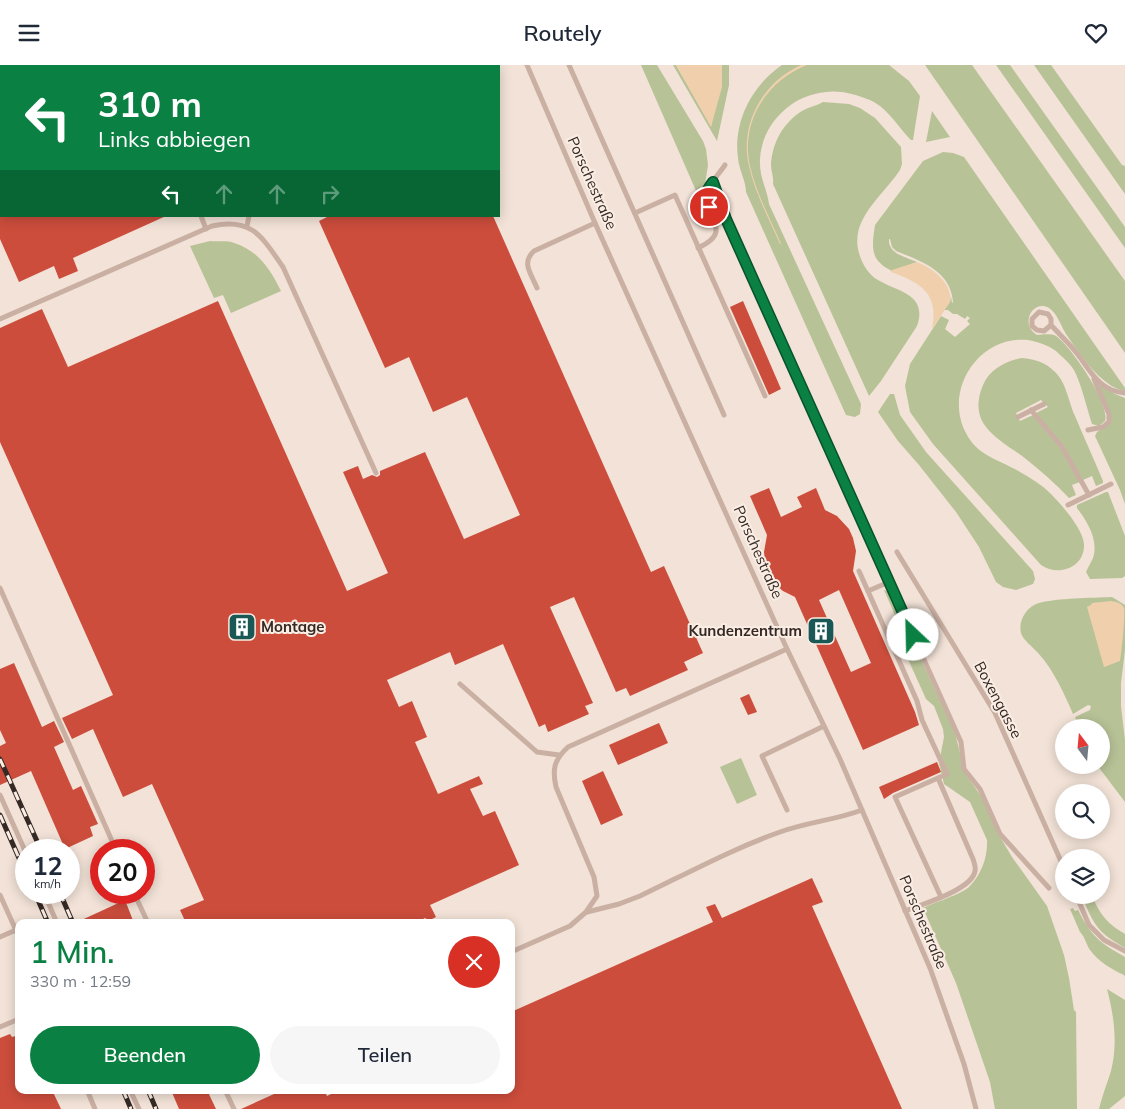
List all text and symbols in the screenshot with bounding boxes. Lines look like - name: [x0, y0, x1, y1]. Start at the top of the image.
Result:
- icon: menu: [15, 19, 43, 47]
- text: Routely: [524, 19, 601, 47]
- icon: heart: [1082, 19, 1110, 47]
- text: 310 m: [98, 82, 202, 126]
- icon: left: [15, 85, 80, 150]
- text: Links abbiegen: [98, 125, 251, 153]
- street label: Porschestraße: [563, 133, 621, 232]
- icon: left: [157, 180, 185, 208]
- icon: ahead: [210, 180, 238, 208]
- icon: ahead: [263, 180, 291, 208]
- icon: right: [316, 180, 344, 208]
- pin: [688, 186, 730, 228]
- icon: arrive: [695, 193, 723, 221]
- street label: Porschestraße: [729, 502, 787, 601]
- position arrow: [886, 608, 938, 660]
- building icon: Montage: [227, 612, 257, 642]
- building icon: Kundenzentrum: [806, 616, 836, 646]
- place label: Montage: [261, 617, 325, 636]
- place label: Kundenzentrum: [689, 621, 802, 640]
- street label: Boxengasse: [970, 658, 1027, 742]
- north arrow: [1055, 719, 1110, 774]
- map controls: [1055, 719, 1110, 904]
- button: search: [1055, 784, 1110, 839]
- speed limit sign: 20: [90, 839, 155, 904]
- button: layers: [1055, 849, 1110, 904]
- text: 12: [32, 850, 63, 881]
- street label: Porschestraße: [895, 872, 952, 971]
- text: km/h: [34, 876, 61, 891]
- text: 1 Min.: [30, 933, 114, 971]
- button: close: [448, 936, 500, 988]
- text: 330 m · 12:59: [30, 971, 131, 991]
- button: Beenden: [30, 1026, 260, 1084]
- button: Teilen: [270, 1026, 500, 1084]

